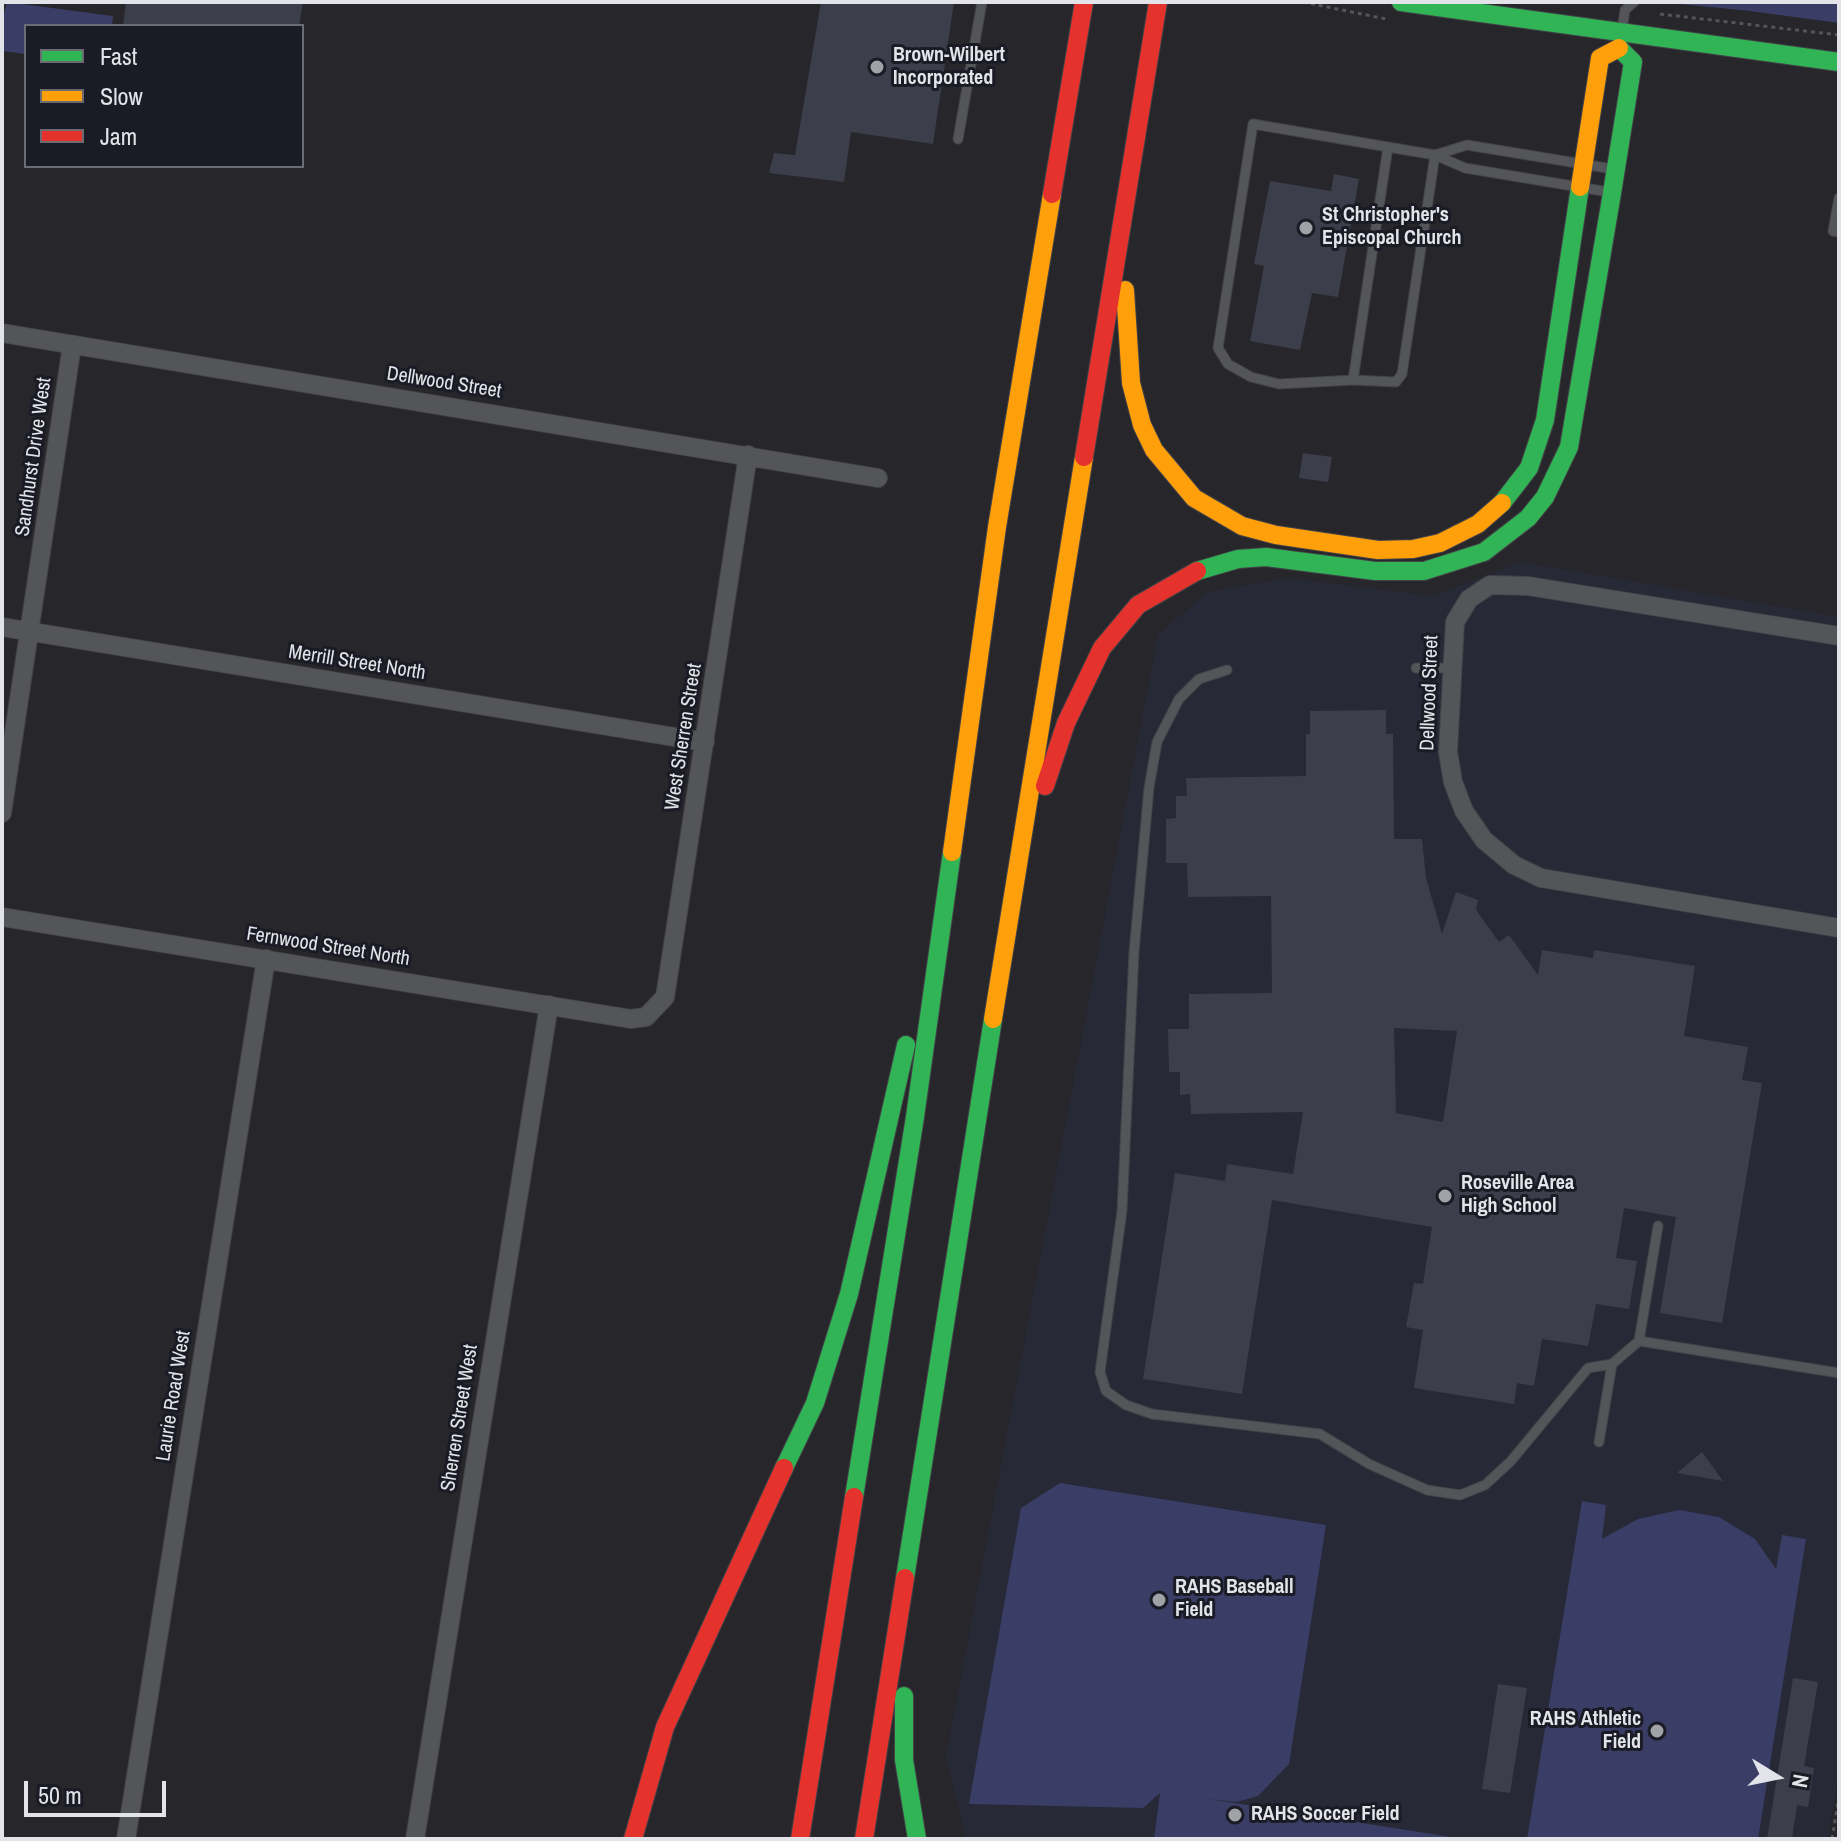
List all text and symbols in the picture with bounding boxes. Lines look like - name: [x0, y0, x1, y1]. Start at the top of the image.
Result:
- legend: [24, 24, 304, 168]
- text: Fast: [100, 40, 137, 72]
- place label: Brown-Wilbert Incorporated: [893, 44, 1005, 91]
- marker: Brown-Wilbert Incorporated: [868, 58, 886, 76]
- text: Slow: [100, 80, 143, 112]
- text: Jam: [100, 120, 137, 152]
- place label: St Christopher's Episcopal Church: [1322, 204, 1461, 251]
- marker: St Christopher's Episcopal Church: [1297, 219, 1315, 237]
- street label: Dellwood Street: [385, 362, 503, 404]
- street label: Sandhurst Drive West: [11, 376, 57, 538]
- street label: Dellwood Street: [1416, 635, 1444, 751]
- street label: Merrill Street North: [287, 640, 427, 686]
- street label: West Sherren Street: [661, 662, 707, 812]
- street label: Fernwood Street North: [245, 922, 411, 972]
- place label: Roseville Area High School: [1461, 1172, 1574, 1219]
- marker: Roseville Area High School: [1436, 1187, 1454, 1205]
- street label: Laurie Road West: [152, 1329, 196, 1463]
- street label: Sherren Street West: [437, 1343, 483, 1493]
- place label: RAHS Baseball Field: [1175, 1576, 1293, 1623]
- marker: RAHS Baseball Field: [1150, 1591, 1168, 1609]
- place label: RAHS Athletic Field: [1530, 1708, 1641, 1755]
- marker: RAHS Athletic Field: [1648, 1722, 1666, 1740]
- north arrow: [1737, 1737, 1817, 1817]
- scale bar: [28, 1765, 170, 1815]
- text: N: [1785, 1772, 1817, 1790]
- text: 50 m: [38, 1779, 82, 1811]
- place label: RAHS Soccer Field: [1251, 1803, 1400, 1827]
- marker: RAHS Soccer Field: [1226, 1806, 1244, 1824]

